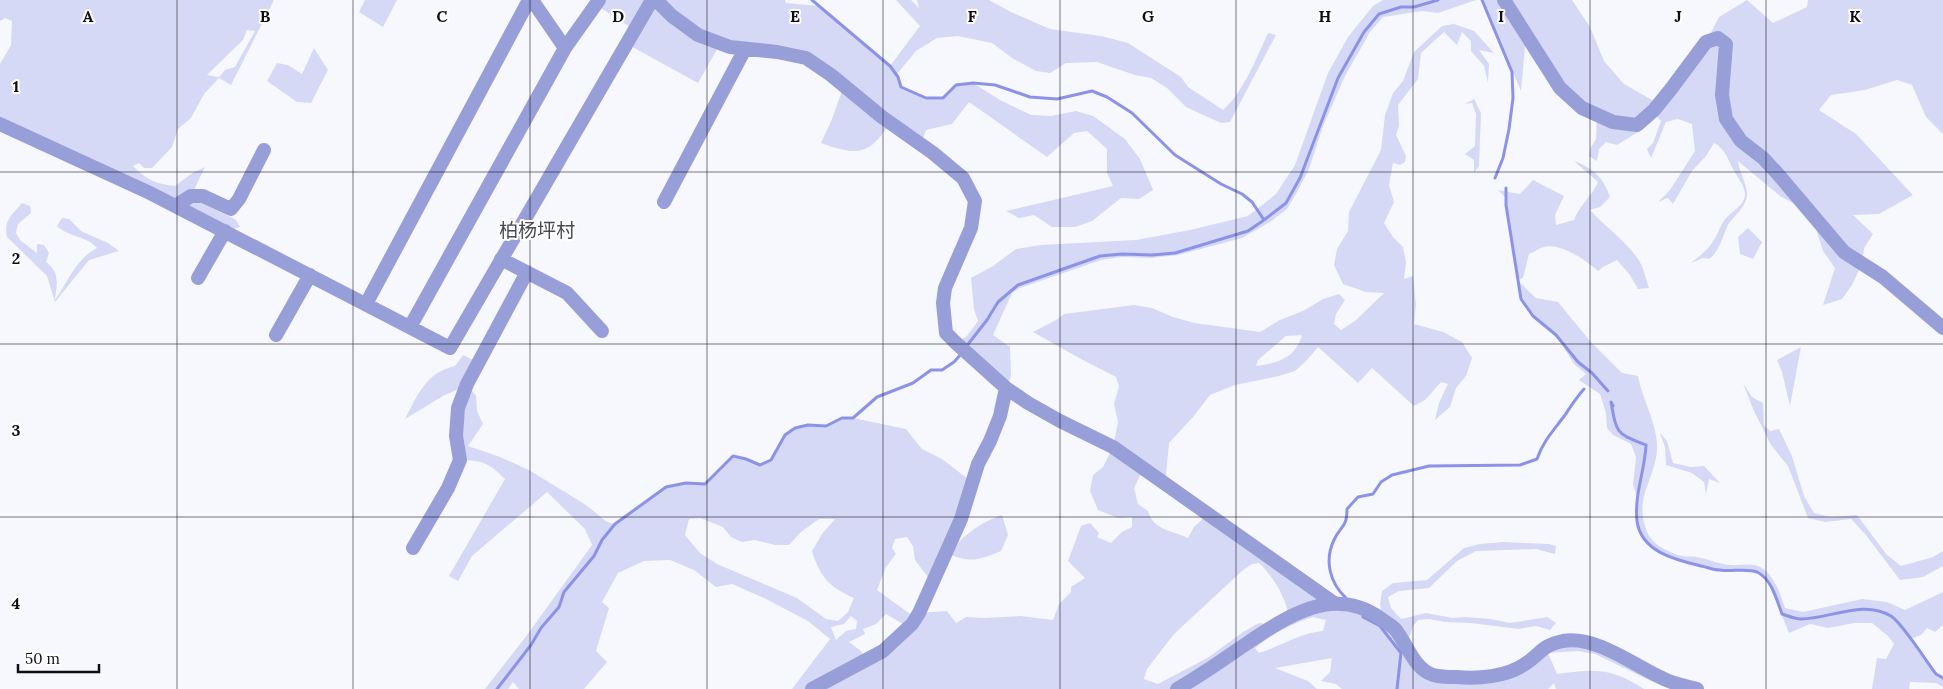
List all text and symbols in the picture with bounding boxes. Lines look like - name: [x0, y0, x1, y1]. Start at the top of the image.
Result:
- text: A: [83, 6, 94, 26]
- text: B: [260, 6, 271, 26]
- text: C: [436, 6, 448, 26]
- text: D: [612, 6, 624, 26]
- text: E: [790, 6, 800, 26]
- text: F: [967, 6, 977, 26]
- text: G: [1142, 6, 1154, 26]
- text: H: [1319, 6, 1332, 26]
- text: I: [1498, 6, 1504, 26]
- text: J: [1674, 6, 1682, 26]
- text: K: [1849, 6, 1861, 26]
- text: 1: [13, 76, 19, 96]
- district label: 柏杨坪村: [499, 218, 575, 242]
- text: 2: [12, 248, 20, 268]
- text: 3: [12, 420, 21, 440]
- text: 4: [12, 593, 21, 613]
- scale bar: [18, 642, 99, 674]
- text: 50 m: [25, 649, 60, 668]

